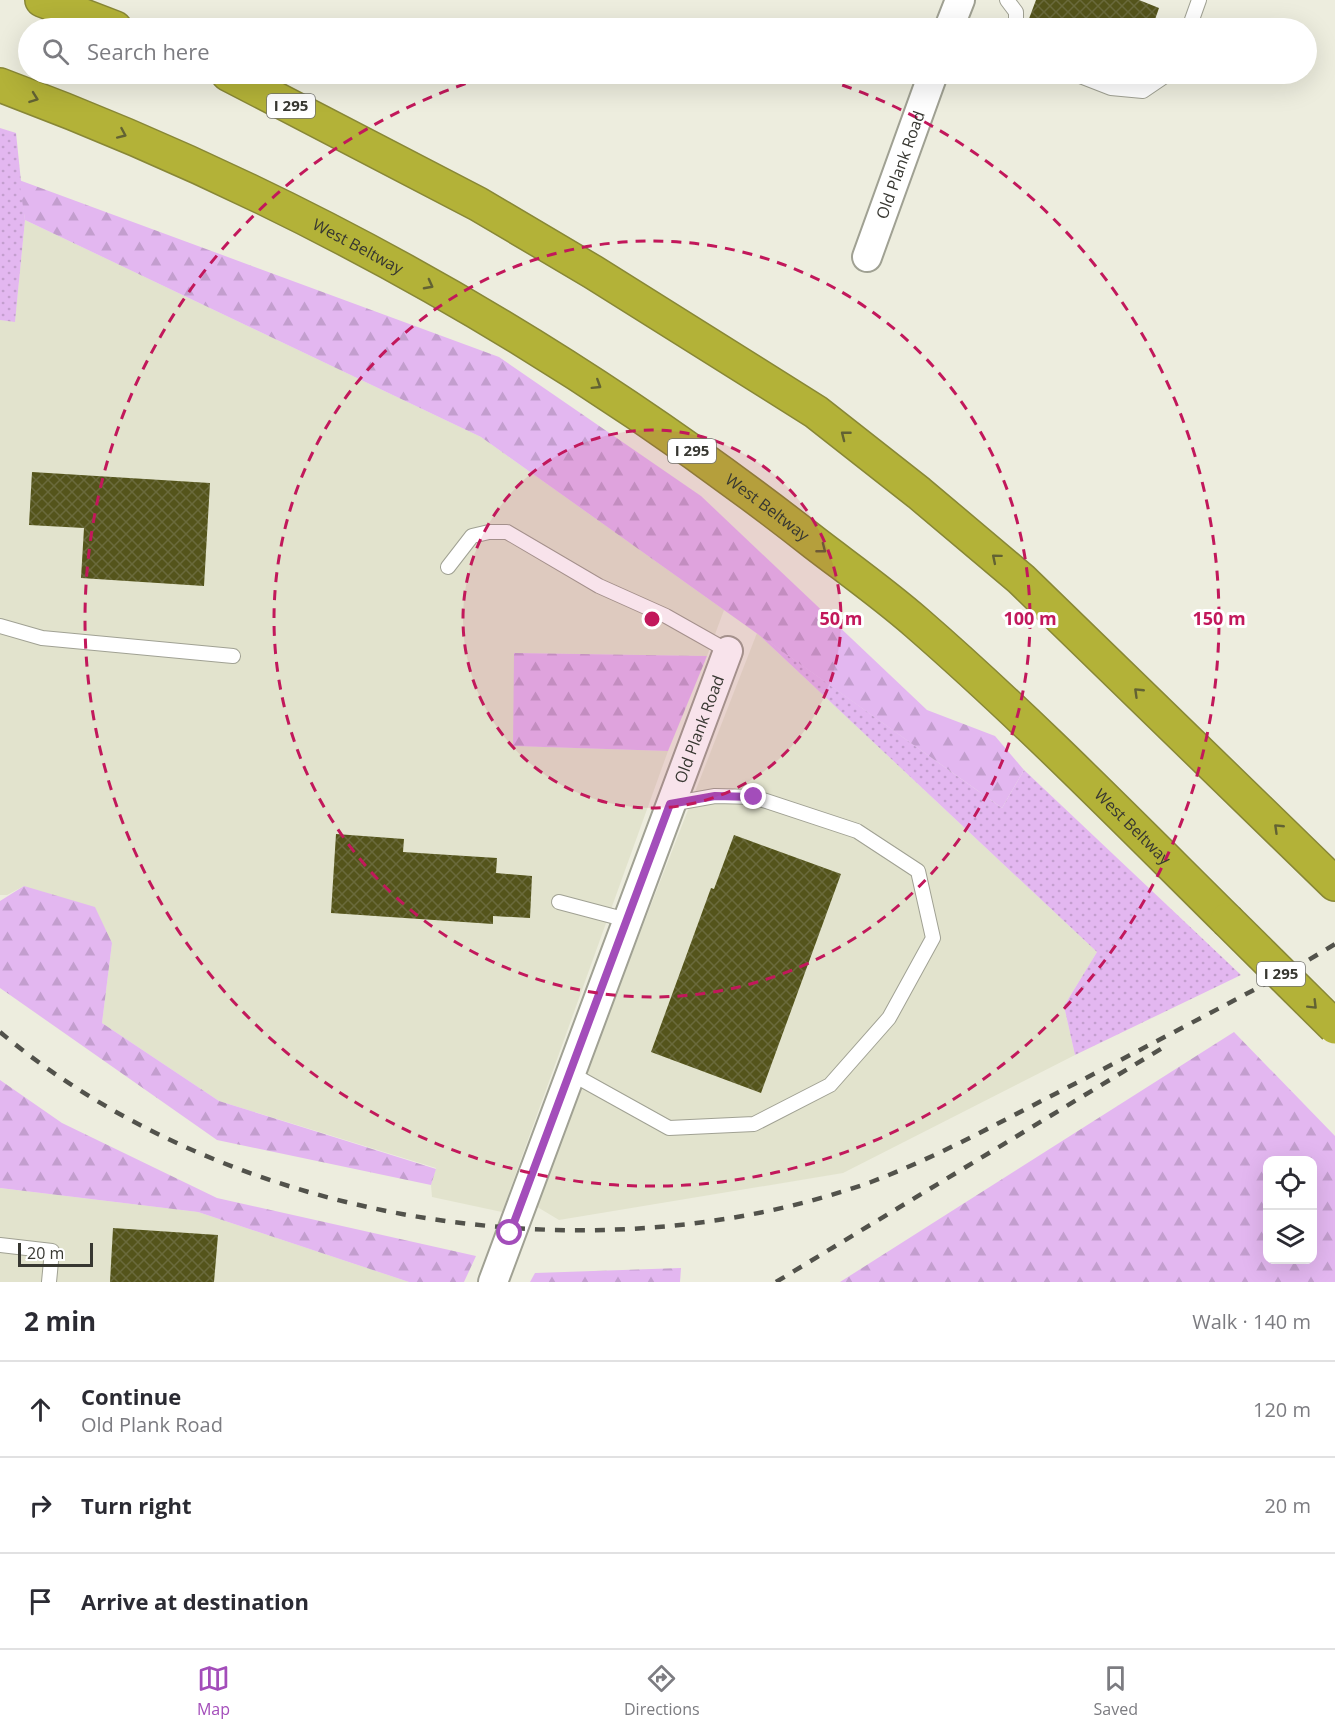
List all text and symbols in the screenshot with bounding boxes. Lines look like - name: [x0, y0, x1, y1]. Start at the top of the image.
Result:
- search box: [18, 18, 1317, 84]
- icon: search: [39, 35, 72, 68]
- text: Search here: [87, 36, 210, 66]
- one-way arrow: [29, 90, 39, 103]
- road number: I 295: [267, 94, 315, 118]
- street label: Old Plank Road: [871, 108, 930, 222]
- one-way arrow: [116, 127, 127, 139]
- street label: West Beltway: [309, 213, 408, 280]
- one-way arrow: [423, 278, 433, 289]
- one-way arrow: [590, 377, 601, 388]
- one-way arrow: [841, 431, 852, 442]
- road number: I 295: [668, 439, 716, 463]
- street label: West Beltway: [721, 468, 815, 546]
- one-way arrow: [815, 541, 826, 552]
- one-way arrow: [992, 554, 1003, 565]
- text: 50 m: [820, 606, 862, 630]
- text: 100 m: [1003, 606, 1057, 630]
- text: 150 m: [1192, 606, 1246, 630]
- centre of rings: [642, 609, 662, 629]
- street label: Old Plank Road: [669, 672, 729, 786]
- one-way arrow: [1134, 688, 1144, 699]
- route end: [740, 783, 766, 809]
- street label: West Beltway: [1090, 784, 1177, 870]
- one-way arrow: [1274, 824, 1285, 835]
- road number: I 295: [1257, 962, 1305, 986]
- one-way arrow: [1306, 998, 1317, 1009]
- map controls: [1263, 1156, 1317, 1264]
- button: locate: [1263, 1156, 1317, 1210]
- button: layers: [1263, 1210, 1317, 1264]
- route start: [496, 1219, 522, 1245]
- scale bar: [18, 1240, 93, 1268]
- text: 20 m: [27, 1242, 64, 1264]
- text: 2 min: [24, 1303, 96, 1339]
- text: Walk · 140 m: [1192, 1308, 1311, 1335]
- text: Continue: [81, 1381, 181, 1411]
- icon: ahead: [24, 1393, 57, 1426]
- text: 120 m: [1253, 1396, 1311, 1423]
- text: Old Plank Road: [81, 1411, 223, 1438]
- icon: right: [24, 1489, 57, 1522]
- text: Turn right: [81, 1490, 192, 1520]
- text: 20 m: [1264, 1492, 1311, 1519]
- icon: arrive: [24, 1585, 57, 1618]
- text: Arrive at destination: [81, 1586, 309, 1616]
- tab: Map: [197, 1662, 230, 1720]
- tab: Directions: [624, 1662, 700, 1720]
- tab: Saved: [1094, 1662, 1138, 1720]

